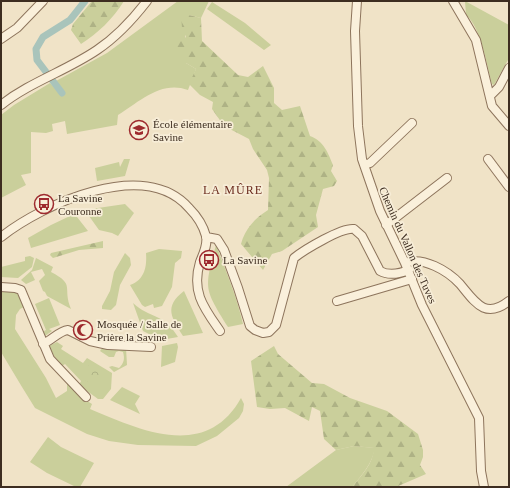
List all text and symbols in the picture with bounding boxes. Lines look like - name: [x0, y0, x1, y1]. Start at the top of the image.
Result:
- place label: École élémentaire Savine: [153, 118, 232, 143]
- school or university icon: École élémentaire Savine: [128, 119, 150, 141]
- district label: LA MÛRE: [203, 183, 263, 197]
- street label: Chemin du Vallon des Tuves: [377, 185, 439, 305]
- place label: La Savine Couronne: [58, 192, 102, 217]
- bus stop icon: La Savine Couronne: [33, 193, 55, 215]
- bus stop icon: La Savine: [198, 249, 220, 271]
- place label: La Savine: [223, 254, 267, 266]
- place label: Mosquée / Salle de Prière la Savine: [97, 318, 181, 343]
- mosque icon: Mosquée / Salle de Prière la Savine: [72, 319, 94, 341]

